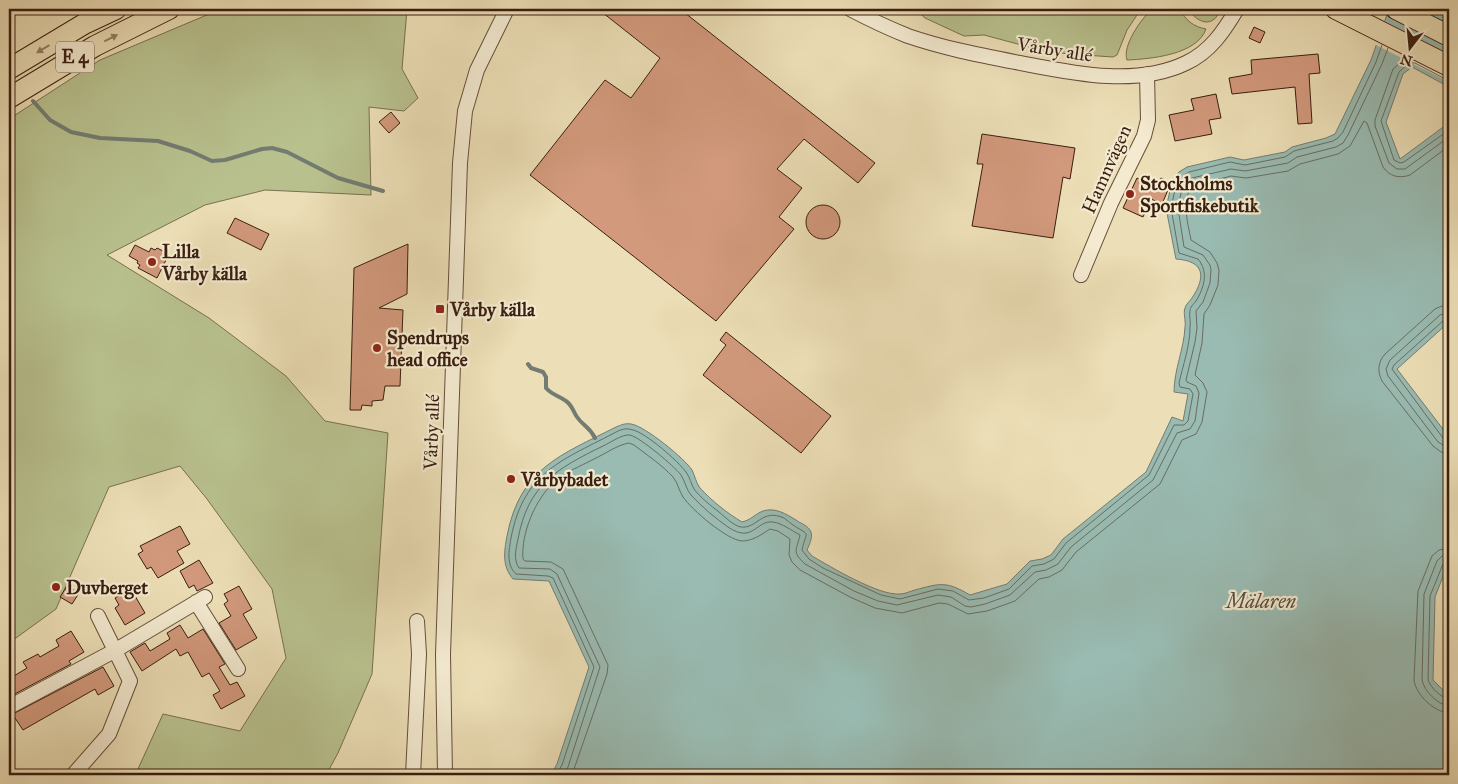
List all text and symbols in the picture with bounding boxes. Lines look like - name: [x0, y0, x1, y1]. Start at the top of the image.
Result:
- north arrow: [1386, 22, 1436, 72]
- street label: Vårby allé: [1015, 32, 1094, 67]
- one-way arrow: [104, 34, 118, 42]
- road number: E 4: [56, 42, 94, 72]
- one-way arrow: [36, 44, 49, 53]
- text: N: [1398, 50, 1415, 70]
- street label: Hamnvägen: [1077, 121, 1137, 217]
- place label: Stockholms Sportfiskebutik: [1140, 172, 1260, 218]
- marker: Stockholms Sportfiskebutik: [1124, 188, 1136, 200]
- place label: Lilla Vårby källa: [161, 240, 248, 286]
- marker: Lilla Vårby källa: [146, 256, 158, 268]
- place label: Vårby källa: [449, 298, 536, 322]
- marker: Vårby källa: [434, 303, 446, 315]
- place label: Spendrups head office: [386, 326, 469, 371]
- marker: Spendrups head office: [371, 342, 383, 354]
- street label: Vårby allé: [419, 394, 444, 471]
- place label: Vårbybadet: [520, 468, 609, 492]
- marker: Vårbybadet: [505, 473, 517, 485]
- place label: Duvberget: [66, 576, 148, 600]
- marker: Duvberget: [50, 581, 62, 593]
- water label: Mälaren: [1224, 589, 1297, 613]

